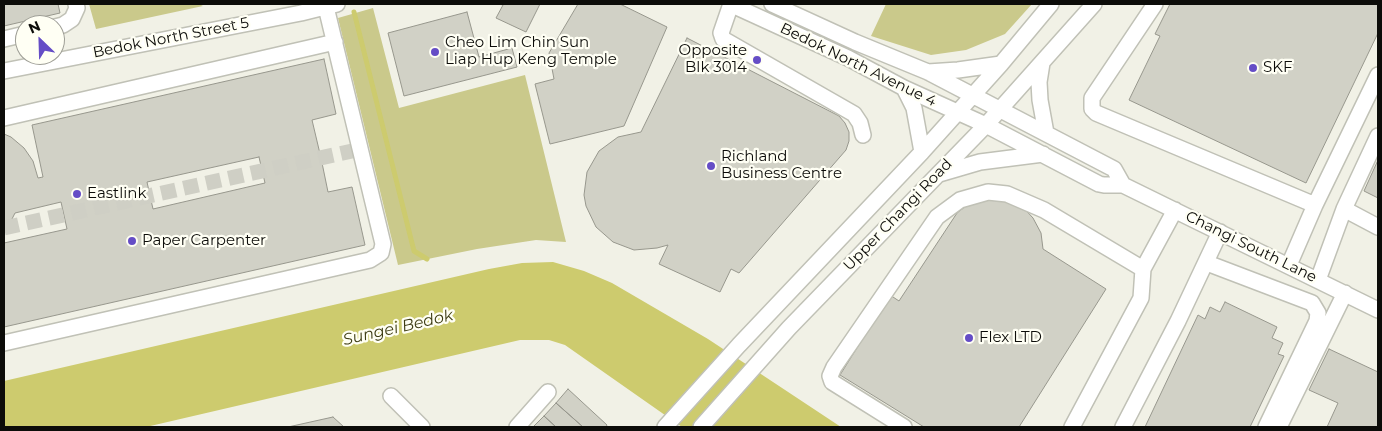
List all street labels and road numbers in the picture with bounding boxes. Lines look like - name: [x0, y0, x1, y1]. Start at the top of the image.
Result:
- street label: Bedok North Street 5: [91, 14, 251, 62]
- street label: Bedok North Avenue 4: [777, 19, 939, 111]
- street label: Upper Changi Road: [840, 155, 956, 275]
- street label: Changi South Lane: [1182, 207, 1320, 287]

